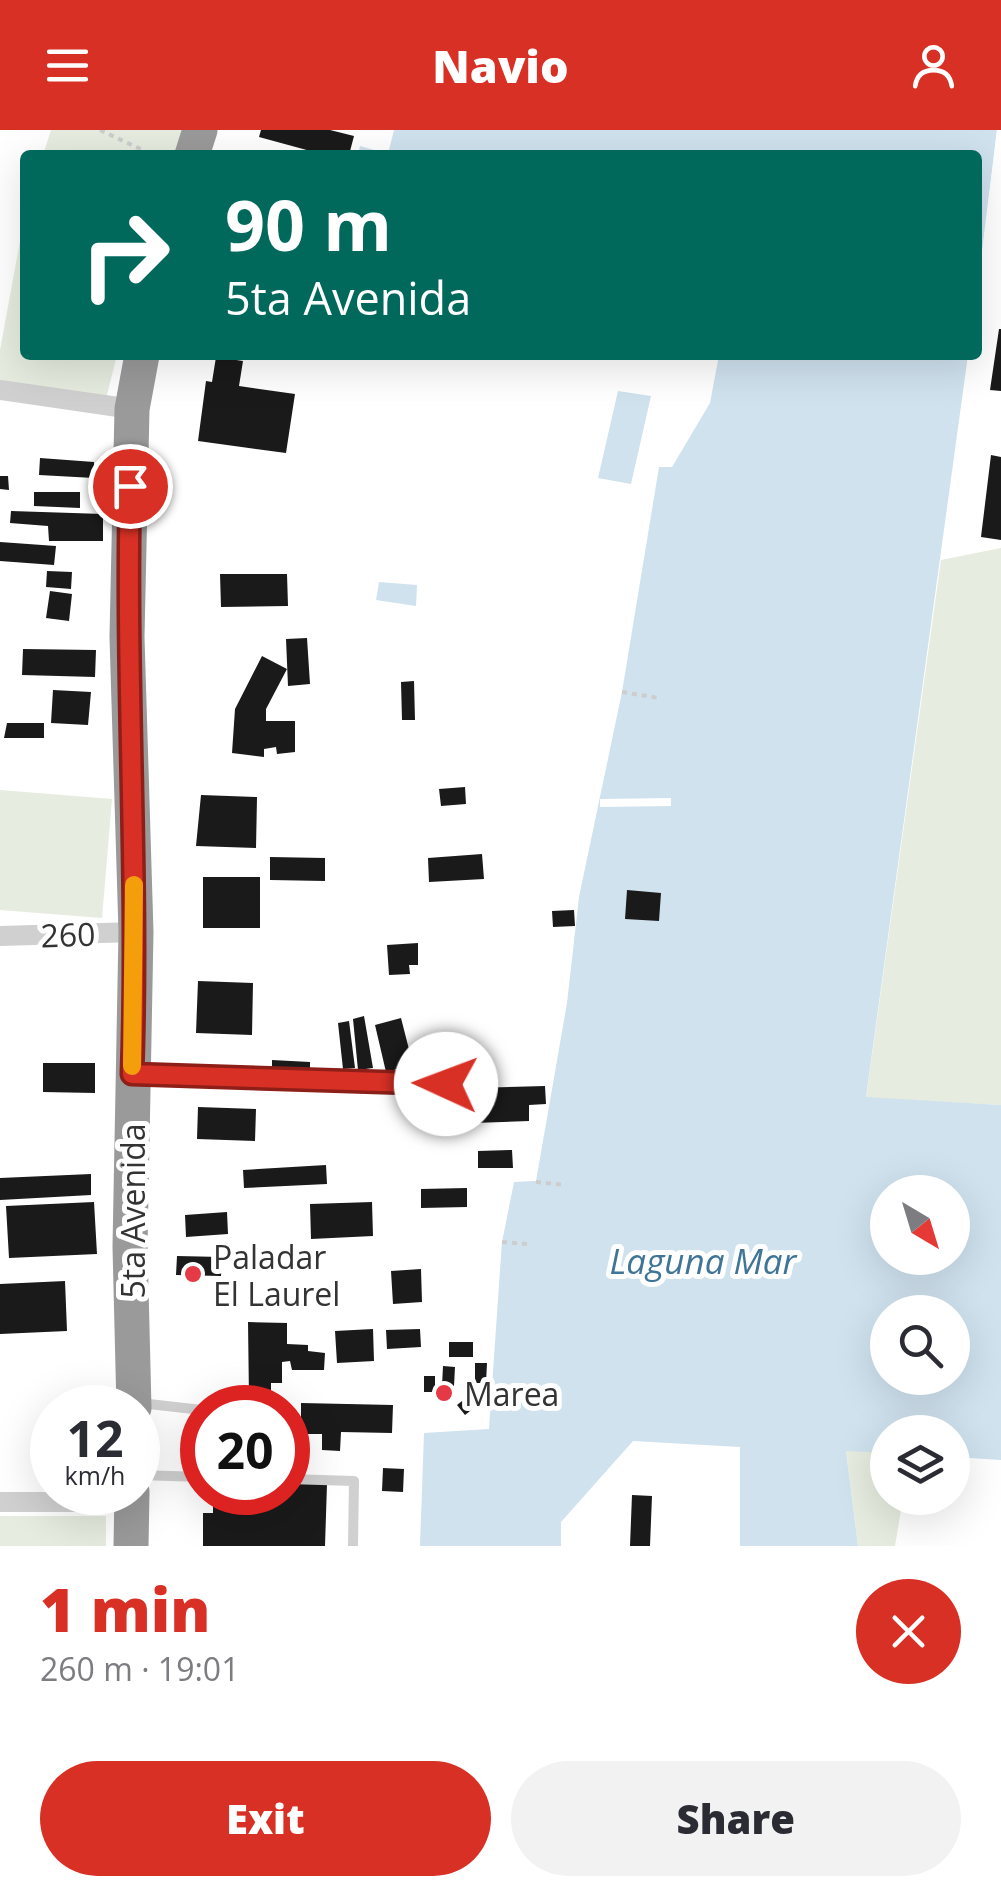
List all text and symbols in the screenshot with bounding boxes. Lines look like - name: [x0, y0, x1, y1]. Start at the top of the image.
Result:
- text: Navio: [432, 35, 569, 96]
- icon: menu: [40, 38, 95, 93]
- icon: person: [906, 38, 961, 93]
- text: 90 m: [225, 176, 392, 272]
- icon: right: [60, 190, 190, 320]
- text: 5ta Avenida: [225, 267, 471, 328]
- pin: [88, 444, 173, 529]
- icon: arrive: [103, 459, 158, 514]
- street label: 260: [40, 912, 96, 956]
- position arrow: [394, 1032, 498, 1136]
- street label: 5ta Avenida: [111, 1123, 154, 1299]
- north arrow: [870, 1175, 970, 1275]
- map controls: [870, 1175, 970, 1515]
- place label: Paladar El Laurel: [213, 1235, 340, 1315]
- water label: Laguna Mar: [610, 1237, 798, 1284]
- marker: Paladar El Laurel: [182, 1263, 204, 1285]
- button: search: [870, 1295, 970, 1395]
- place label: Marea: [464, 1372, 559, 1415]
- marker: Marea: [433, 1382, 455, 1404]
- speed limit sign: 20: [180, 1385, 310, 1515]
- text: 12: [66, 1404, 124, 1472]
- button: layers: [870, 1415, 970, 1515]
- text: km/h: [65, 1458, 125, 1492]
- text: 1 min: [40, 1568, 210, 1650]
- button: close: [856, 1579, 961, 1684]
- text: 260 m · 19:01: [40, 1647, 239, 1690]
- button: Exit: [40, 1761, 491, 1876]
- button: Share: [511, 1761, 961, 1876]

